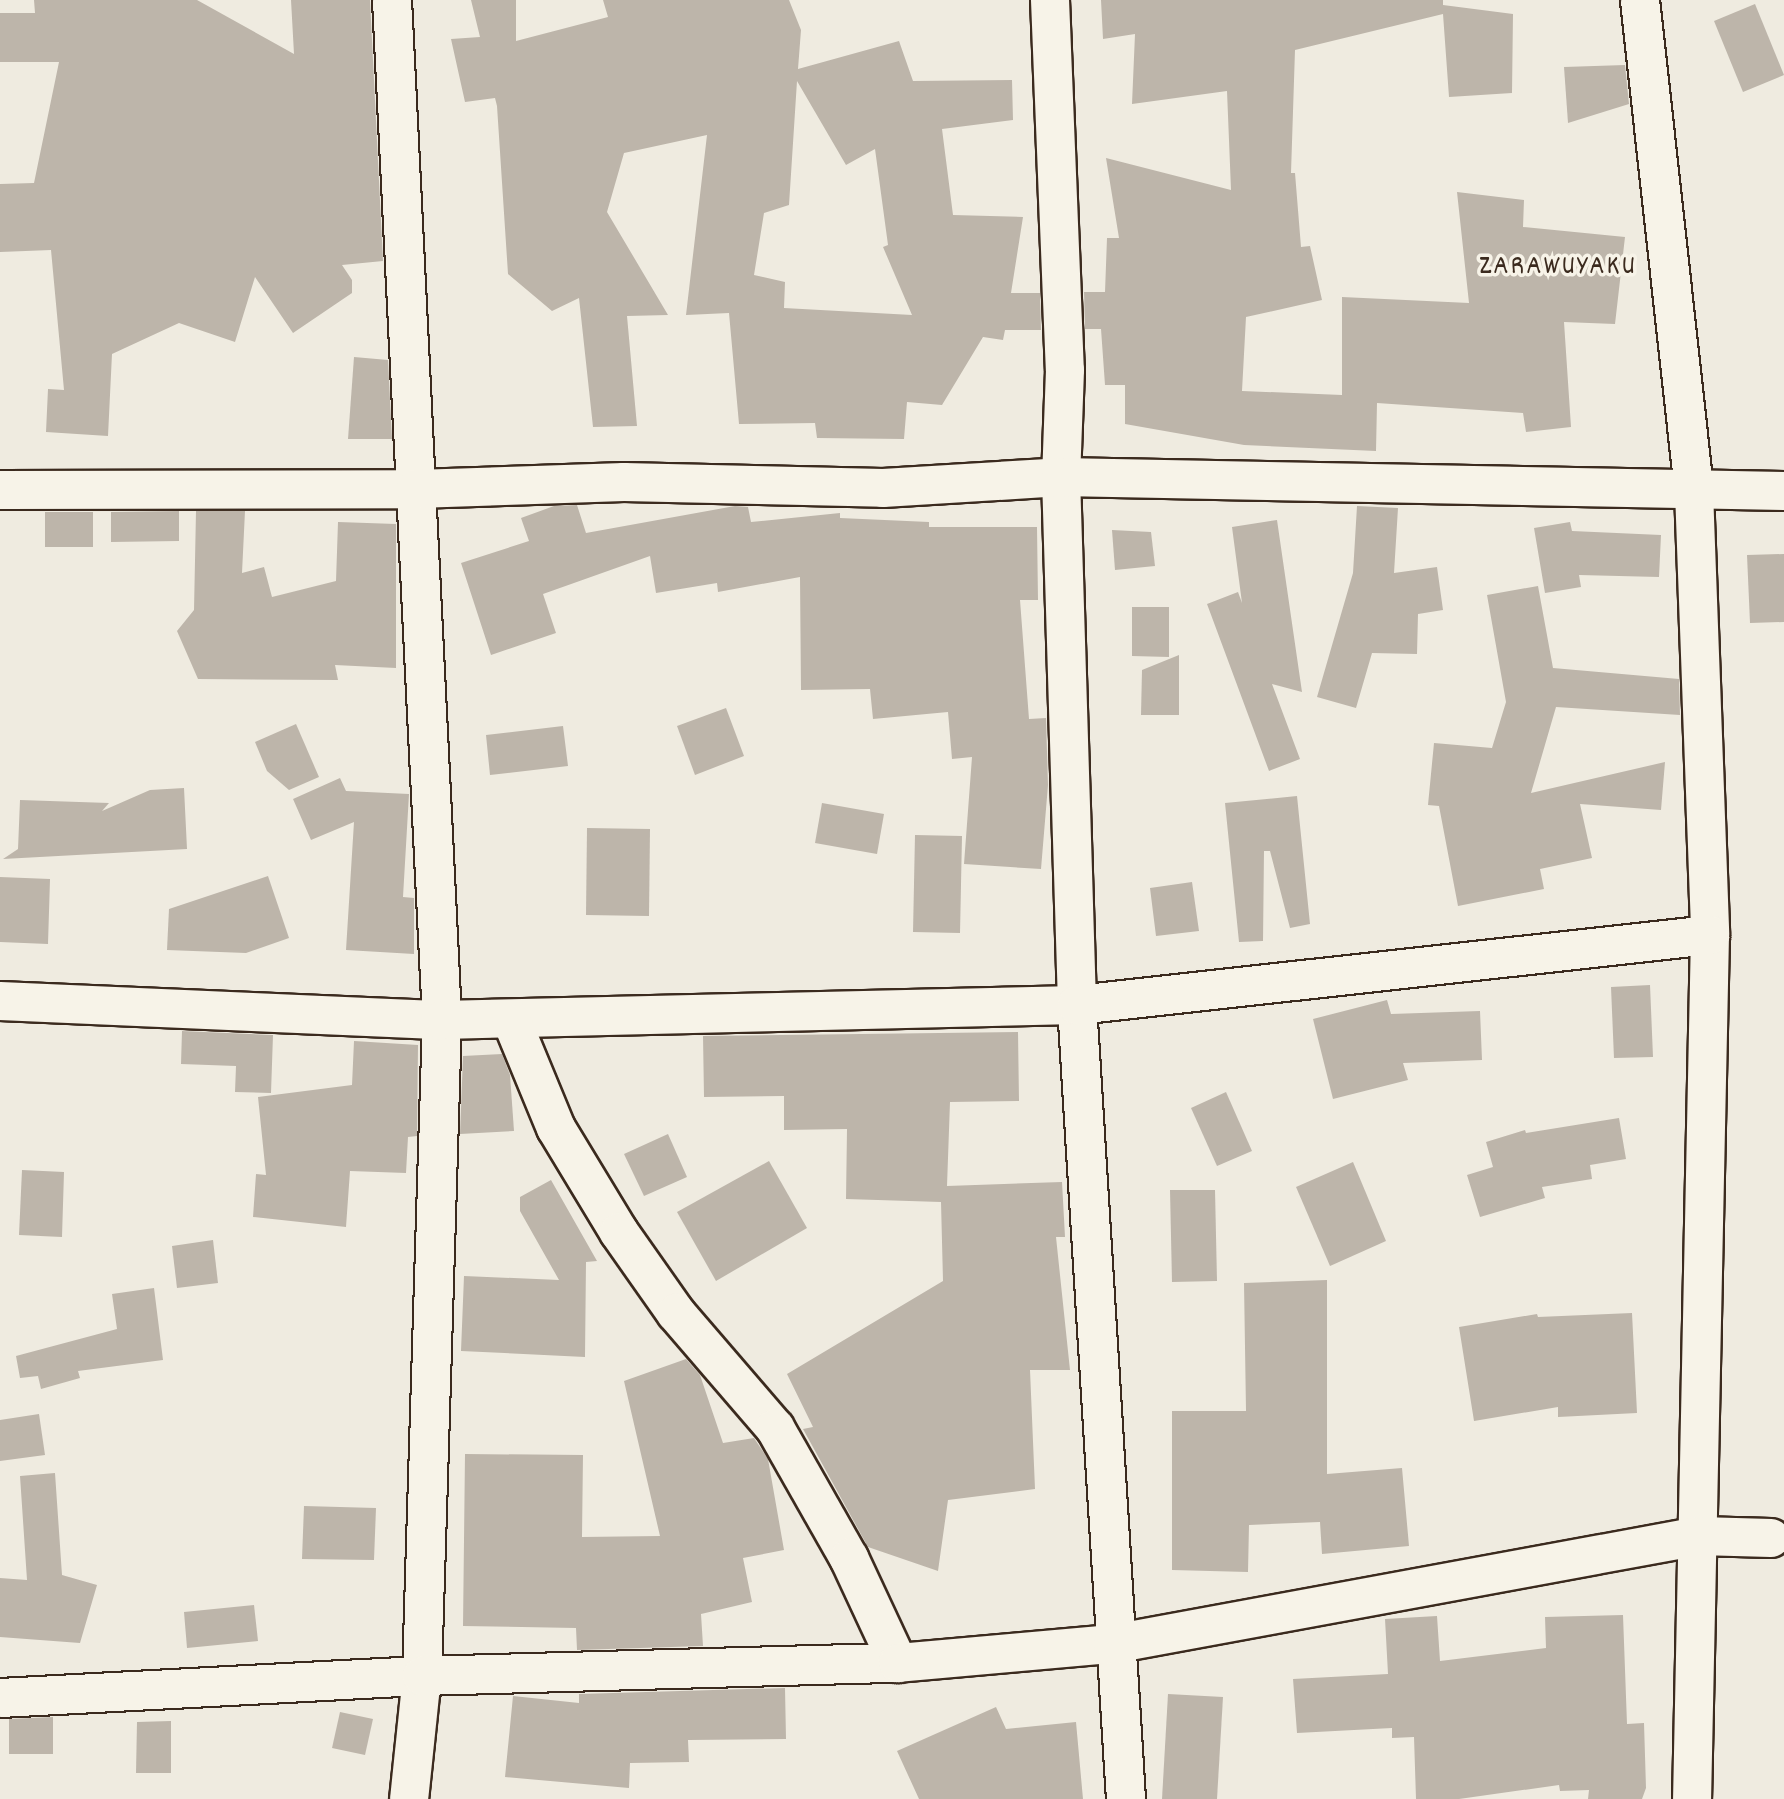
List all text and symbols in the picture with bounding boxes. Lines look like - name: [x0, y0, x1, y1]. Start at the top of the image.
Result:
- district label: ZARAWUYAKU: [1480, 251, 1636, 285]

